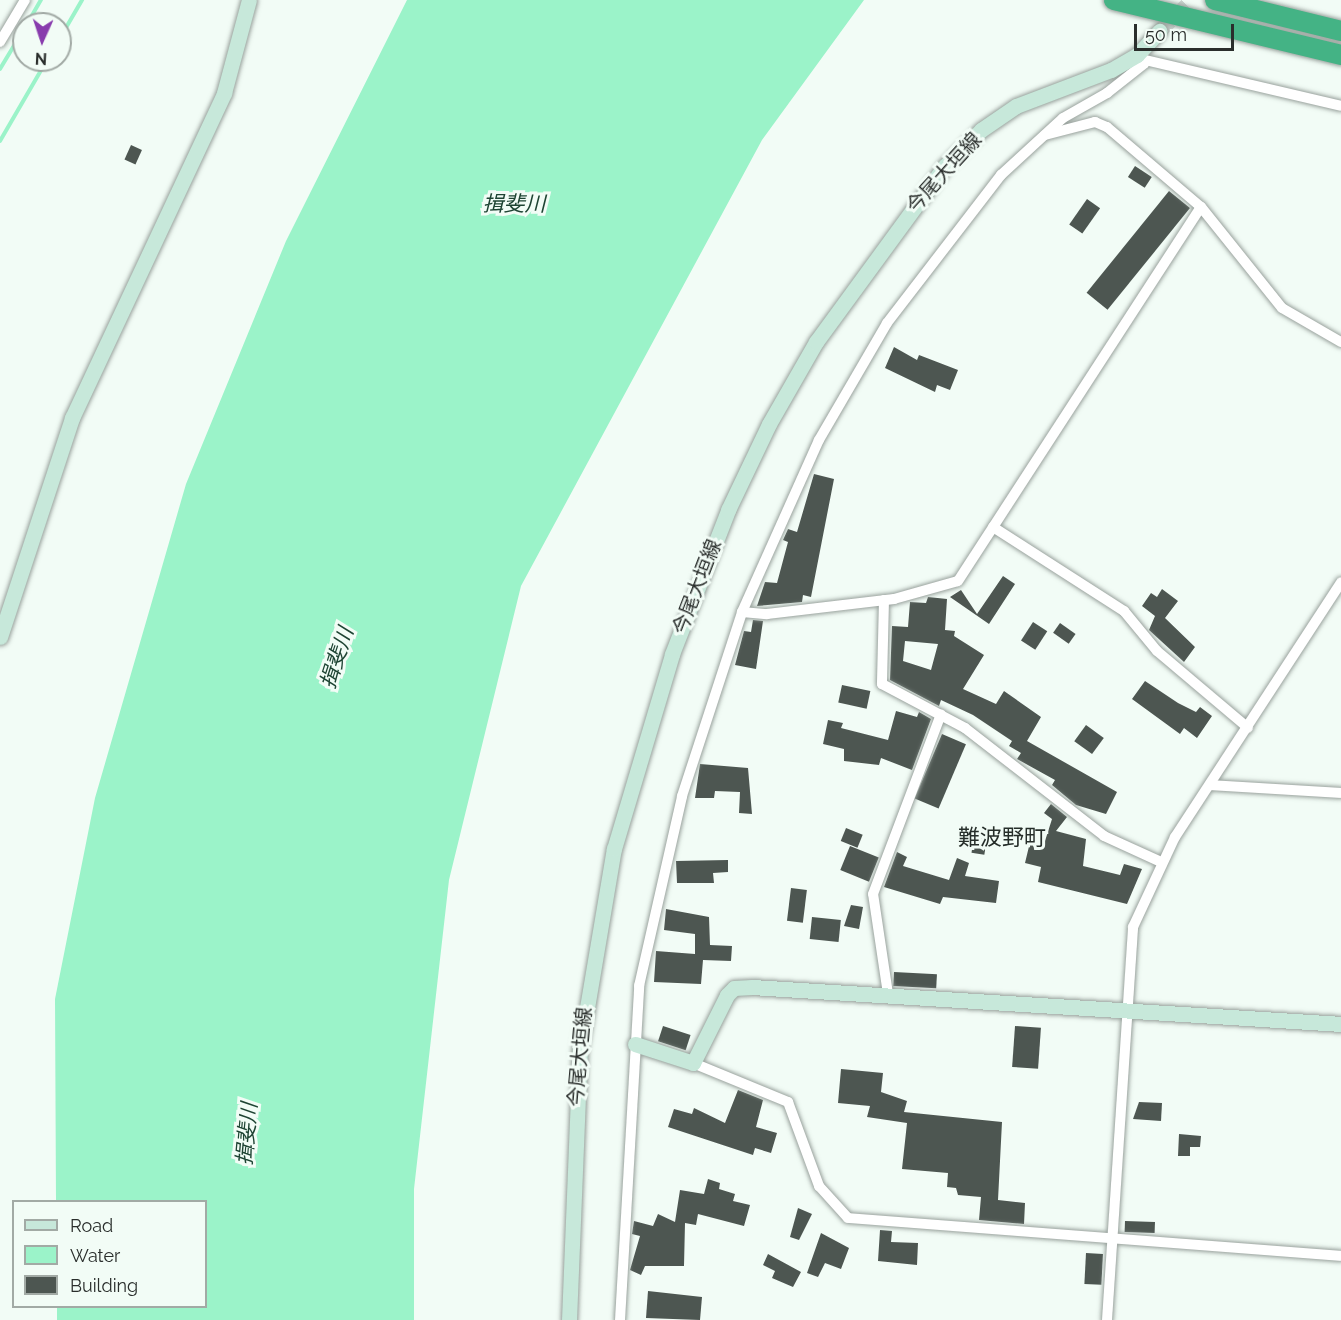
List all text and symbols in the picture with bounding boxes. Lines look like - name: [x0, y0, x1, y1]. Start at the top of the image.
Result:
- north arrow: [12, 12, 72, 72]
- scale bar: [1137, 12, 1238, 50]
- text: 50 m: [1145, 24, 1187, 45]
- text: N: [35, 49, 48, 68]
- street label: 今尾大垣線: [902, 128, 986, 218]
- water label: 揖斐川: [483, 191, 545, 217]
- street label: 今尾大垣線: [668, 536, 726, 638]
- water label: 揖斐川: [315, 624, 359, 692]
- district label: 難波野町: [958, 825, 1046, 851]
- street label: 今尾大垣線: [564, 1006, 596, 1108]
- water label: 揖斐川: [232, 1102, 262, 1166]
- legend: [12, 1200, 207, 1308]
- text: Road: [70, 1215, 113, 1236]
- text: Water: [70, 1245, 120, 1266]
- text: Building: [70, 1275, 138, 1296]

